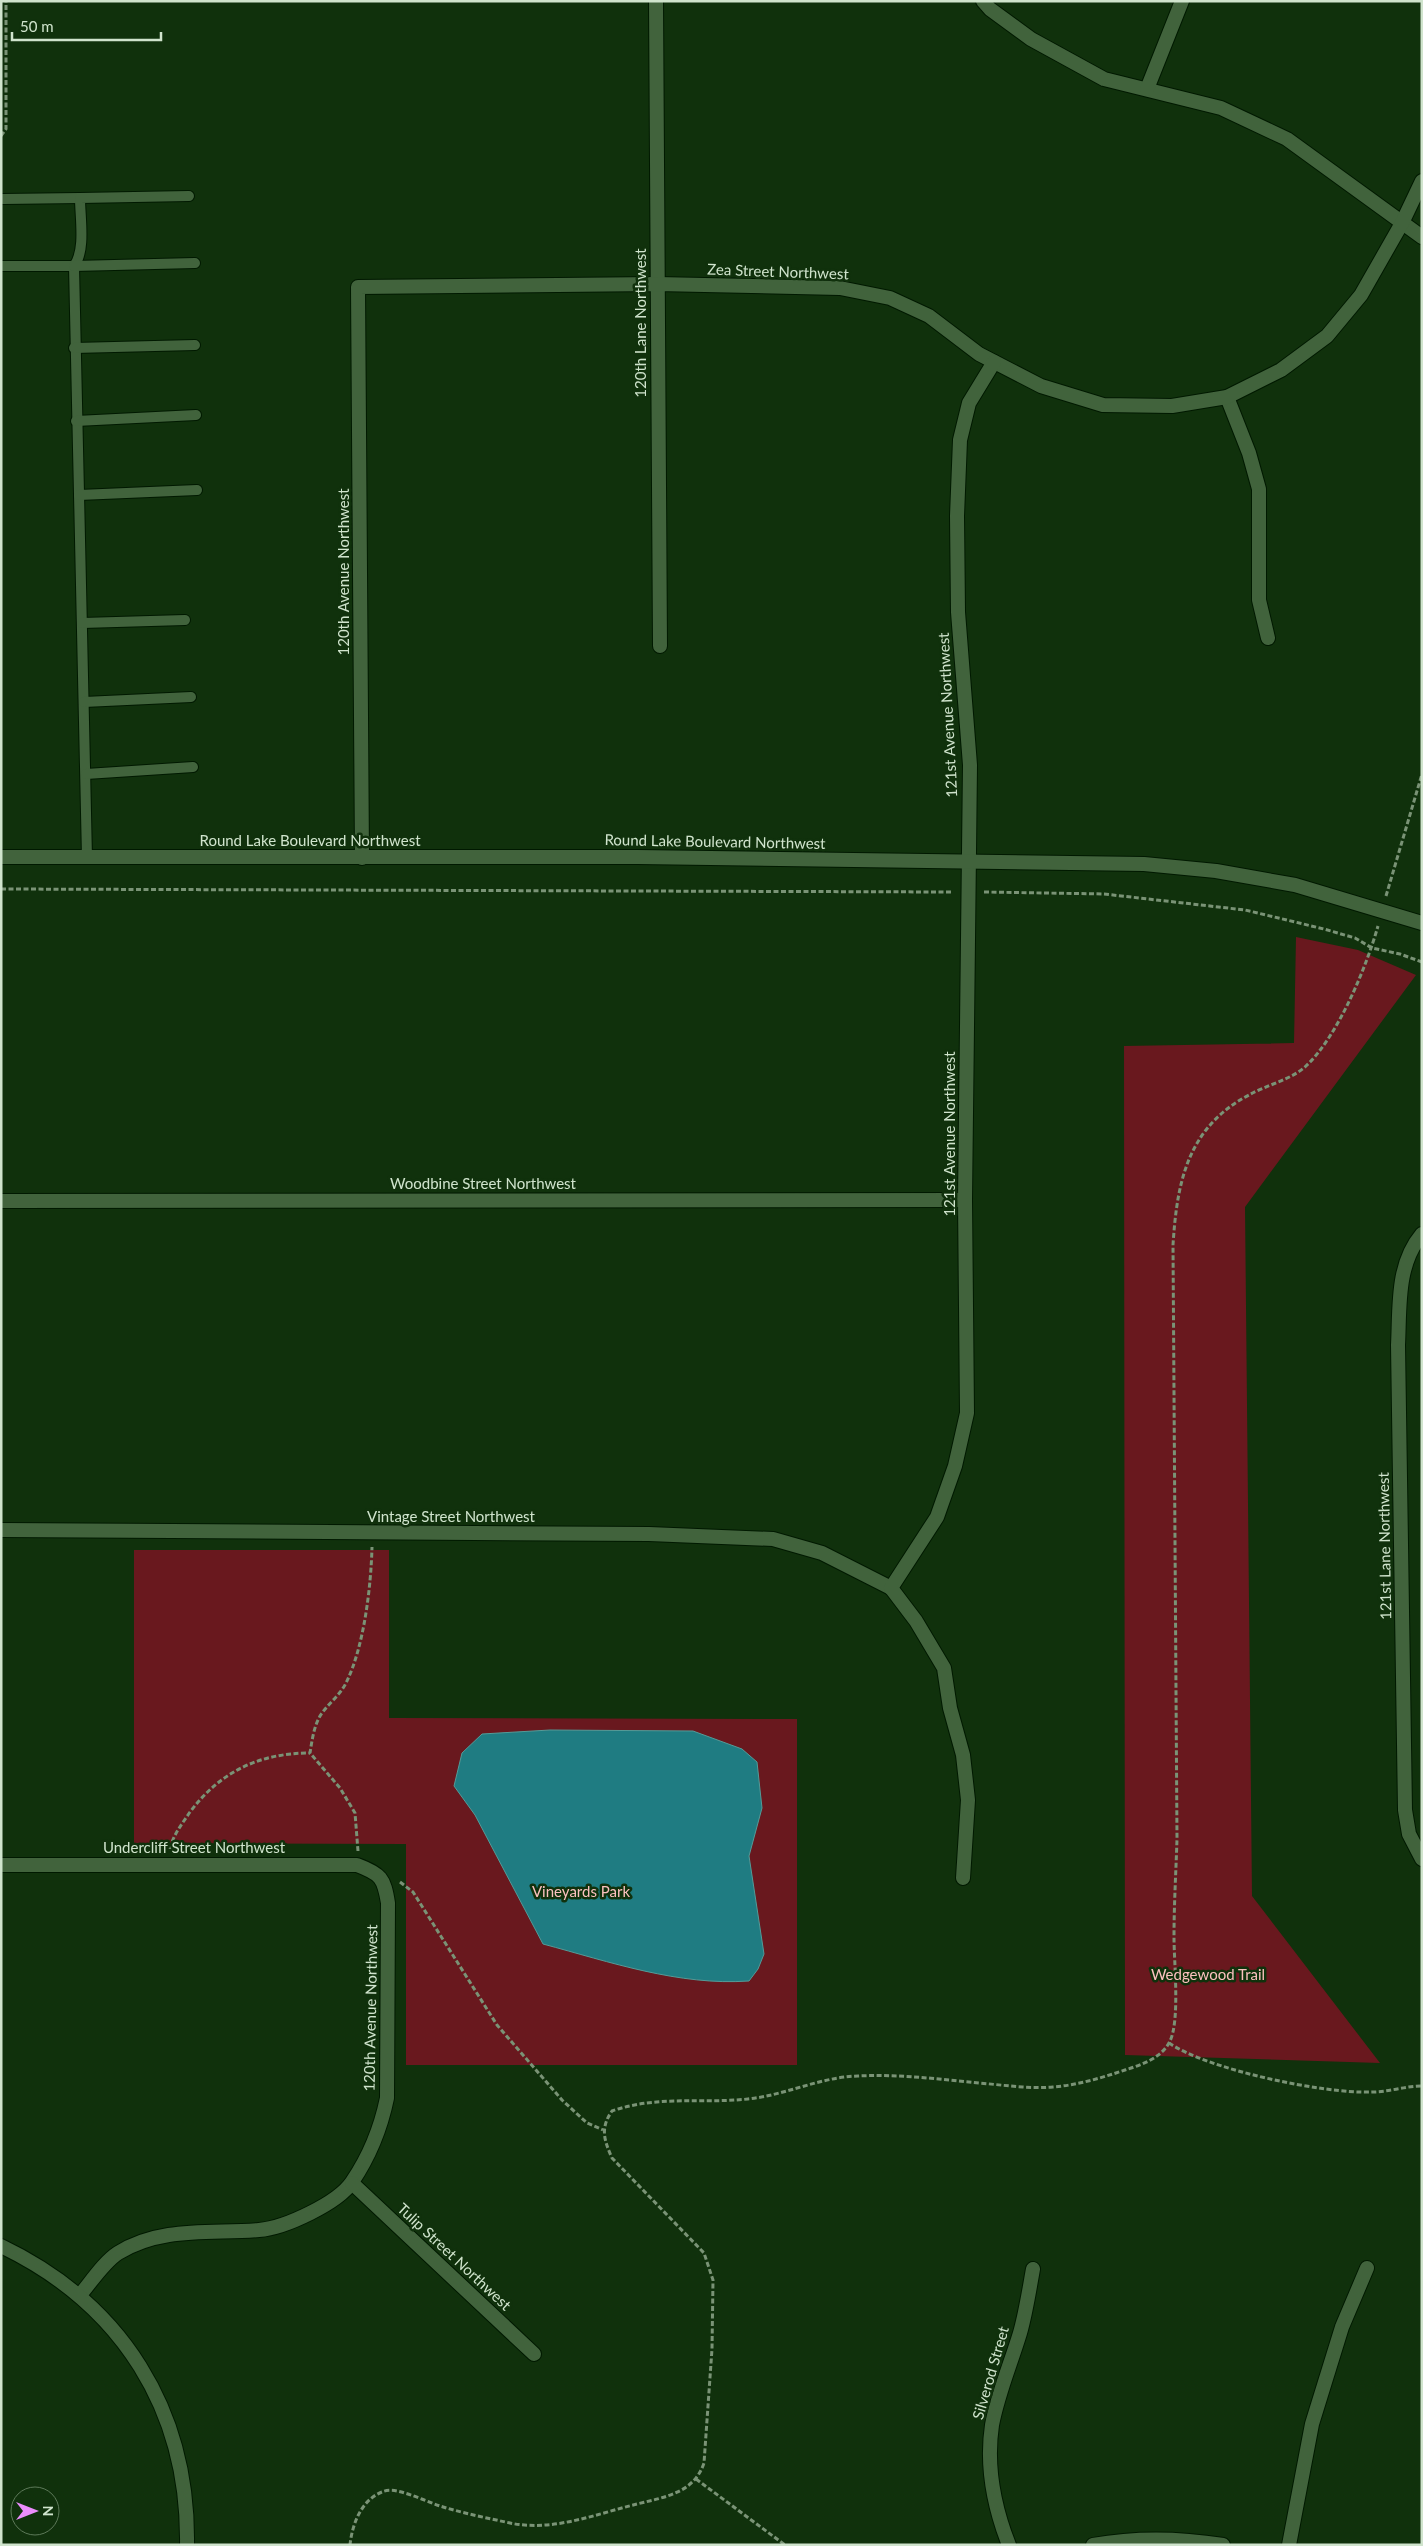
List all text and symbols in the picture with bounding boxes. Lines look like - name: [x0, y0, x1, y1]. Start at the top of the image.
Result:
- scale bar: [12, 10, 161, 42]
- text: 50 m: [20, 17, 54, 35]
- street label: 120th Lane Northwest: [631, 248, 649, 398]
- street label: Zea Street Northwest: [707, 260, 850, 282]
- street label: 120th Avenue Northwest: [334, 488, 352, 656]
- street label: 121st Avenue Northwest: [934, 631, 960, 798]
- street label: Round Lake Boulevard Northwest: [604, 830, 826, 852]
- street label: Round Lake Boulevard Northwest: [199, 831, 421, 849]
- street label: 121st Avenue Northwest: [940, 1051, 958, 1217]
- street label: Woodbine Street Northwest: [390, 1174, 577, 1192]
- street label: 121st Lane Northwest: [1374, 1472, 1394, 1620]
- street label: Vintage Street Northwest: [367, 1507, 536, 1525]
- street label: Undercliff Street Northwest: [103, 1838, 286, 1856]
- park label: Vineyards Park: [532, 1882, 630, 1900]
- street label: 120th Avenue Northwest: [360, 1924, 380, 2092]
- park label: Wedgewood Trail: [1151, 1965, 1265, 1983]
- street label: Tulip Street Northwest: [394, 2199, 516, 2314]
- street label: Silverod Street: [968, 2323, 1012, 2421]
- north arrow: [10, 2486, 60, 2536]
- text: N: [40, 2506, 57, 2516]

